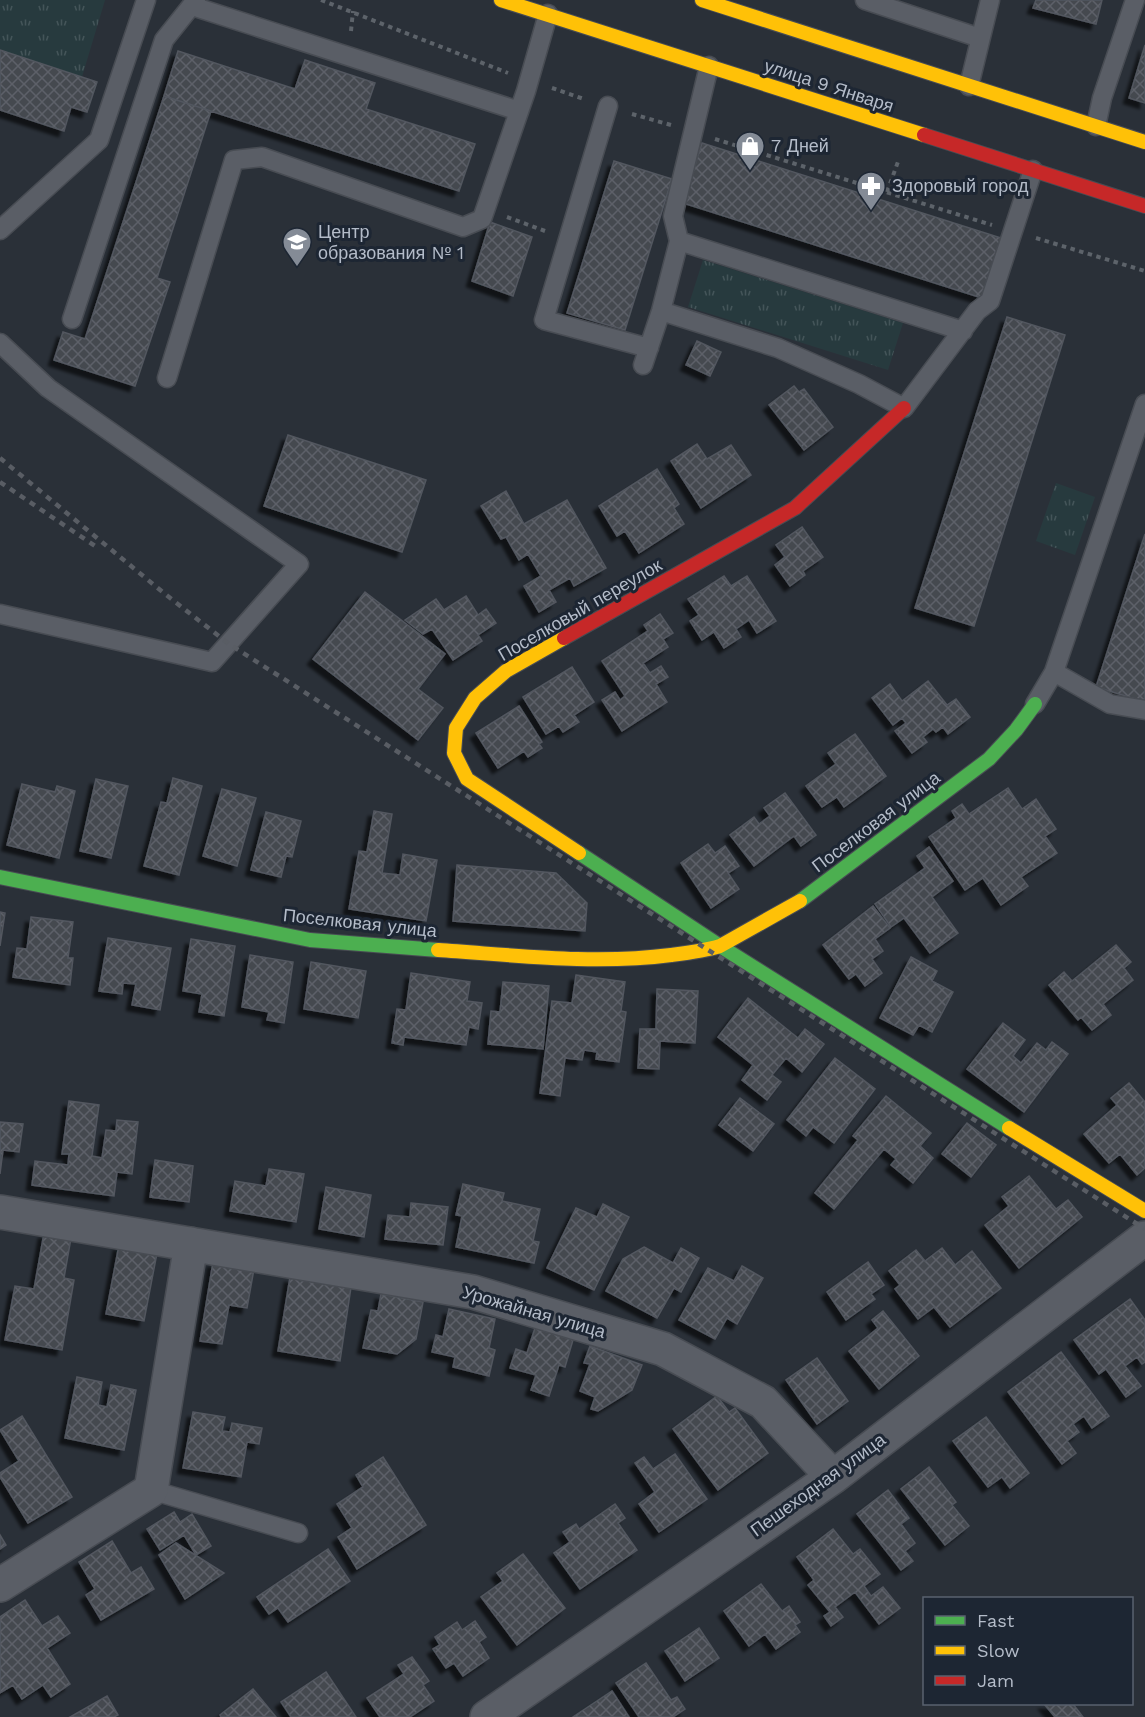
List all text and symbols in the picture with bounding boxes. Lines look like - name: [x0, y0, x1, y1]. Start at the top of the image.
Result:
- street label: улица 9 Января: [762, 55, 896, 116]
- shop icon: 7 Дней: [734, 130, 766, 172]
- place label: 7 Дней: [771, 135, 829, 156]
- pharmacy icon: Здоровый город: [855, 170, 887, 212]
- place label: Здоровый город: [892, 175, 1029, 196]
- place label: Центр образования № 1: [318, 221, 464, 263]
- school or university icon: Центр образования № 1: [281, 226, 313, 268]
- street label: Поселковый переулок: [494, 554, 665, 665]
- street label: Поселковая улица: [808, 766, 945, 877]
- street label: Поселковая улица: [282, 904, 439, 941]
- street label: Урожайная улица: [460, 1281, 609, 1342]
- street label: Пешеходная улица: [746, 1428, 890, 1540]
- legend: [923, 1597, 1133, 1705]
- text: Fast: [977, 1610, 1015, 1631]
- text: Slow: [977, 1640, 1020, 1661]
- text: Jam: [977, 1670, 1014, 1691]

